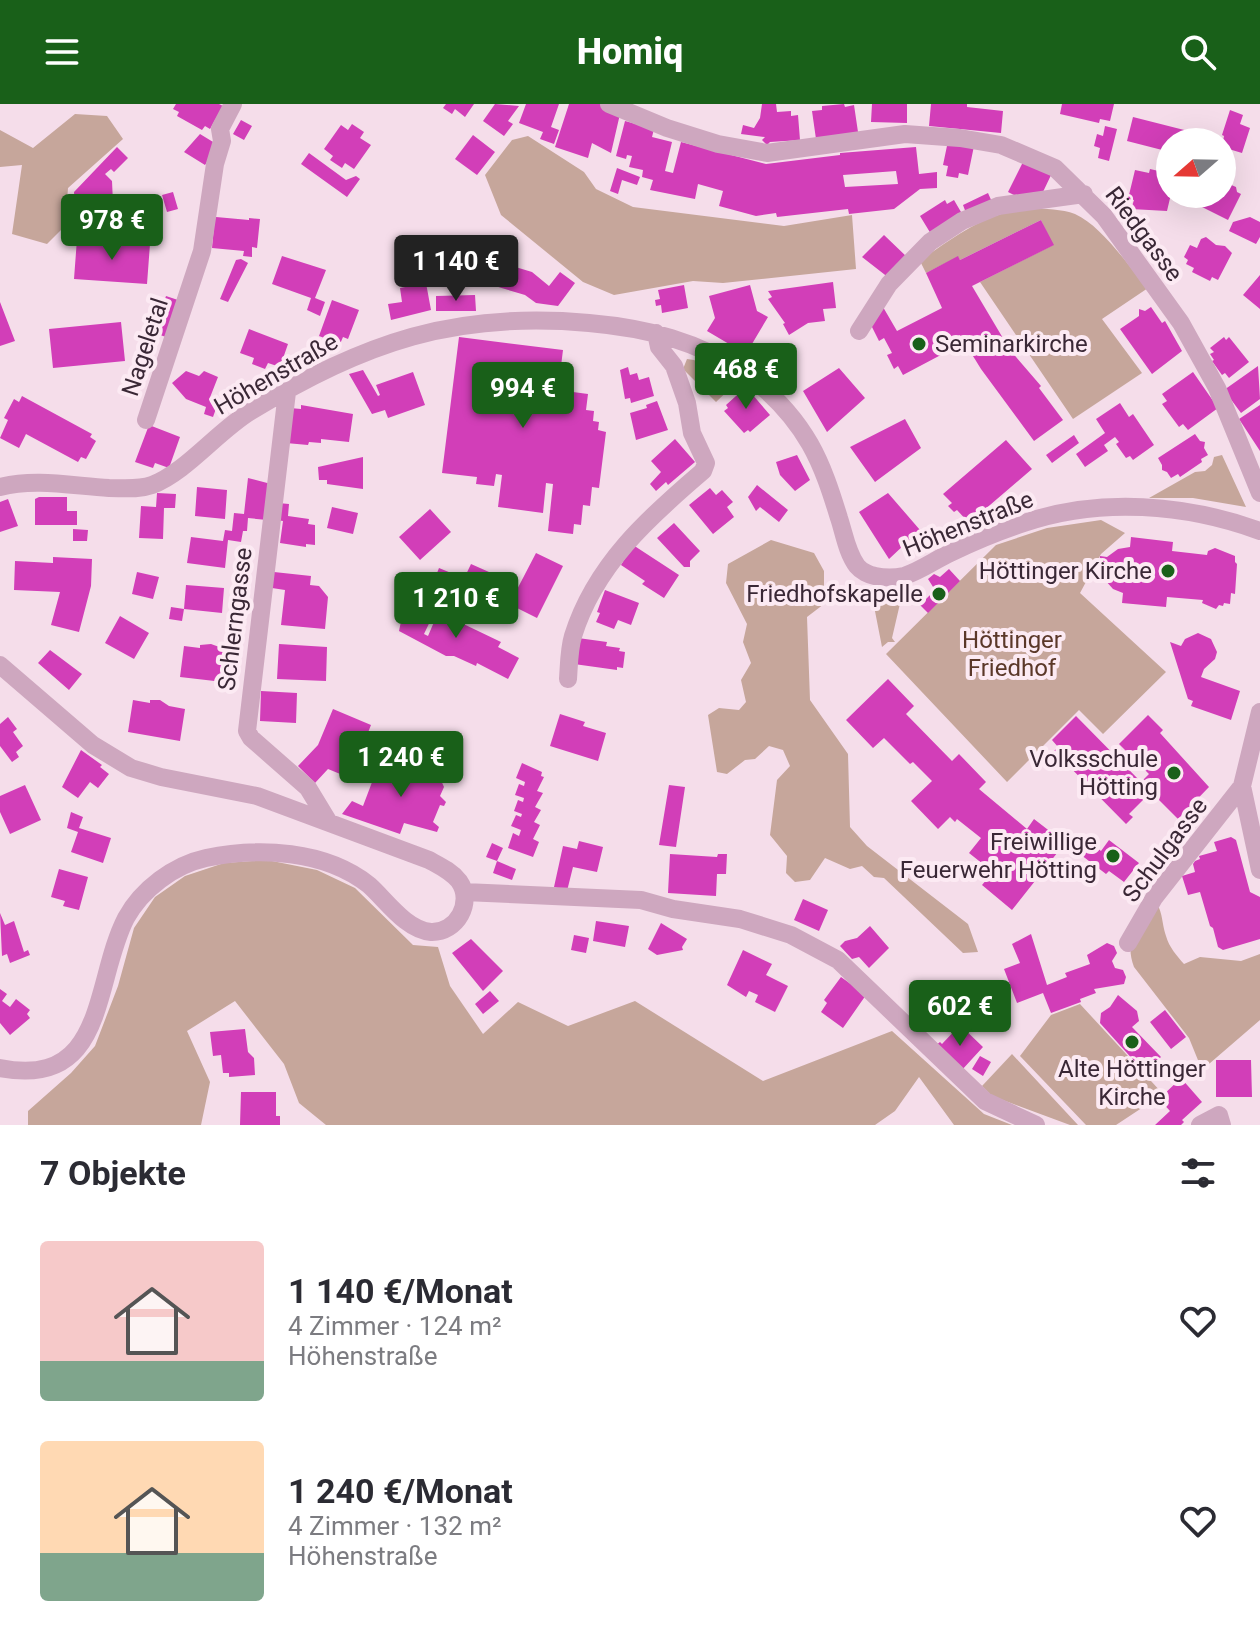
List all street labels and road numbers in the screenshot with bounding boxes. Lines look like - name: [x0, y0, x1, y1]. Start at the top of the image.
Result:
- street label: Riedgasse: [1099, 181, 1189, 287]
- street label: Nageletal: [116, 294, 174, 400]
- street label: Höhenstraße: [209, 327, 343, 421]
- street label: Höhenstraße: [899, 485, 1037, 563]
- street label: Schlerngasse: [212, 546, 258, 692]
- street label: Schulgasse: [1117, 792, 1213, 908]

